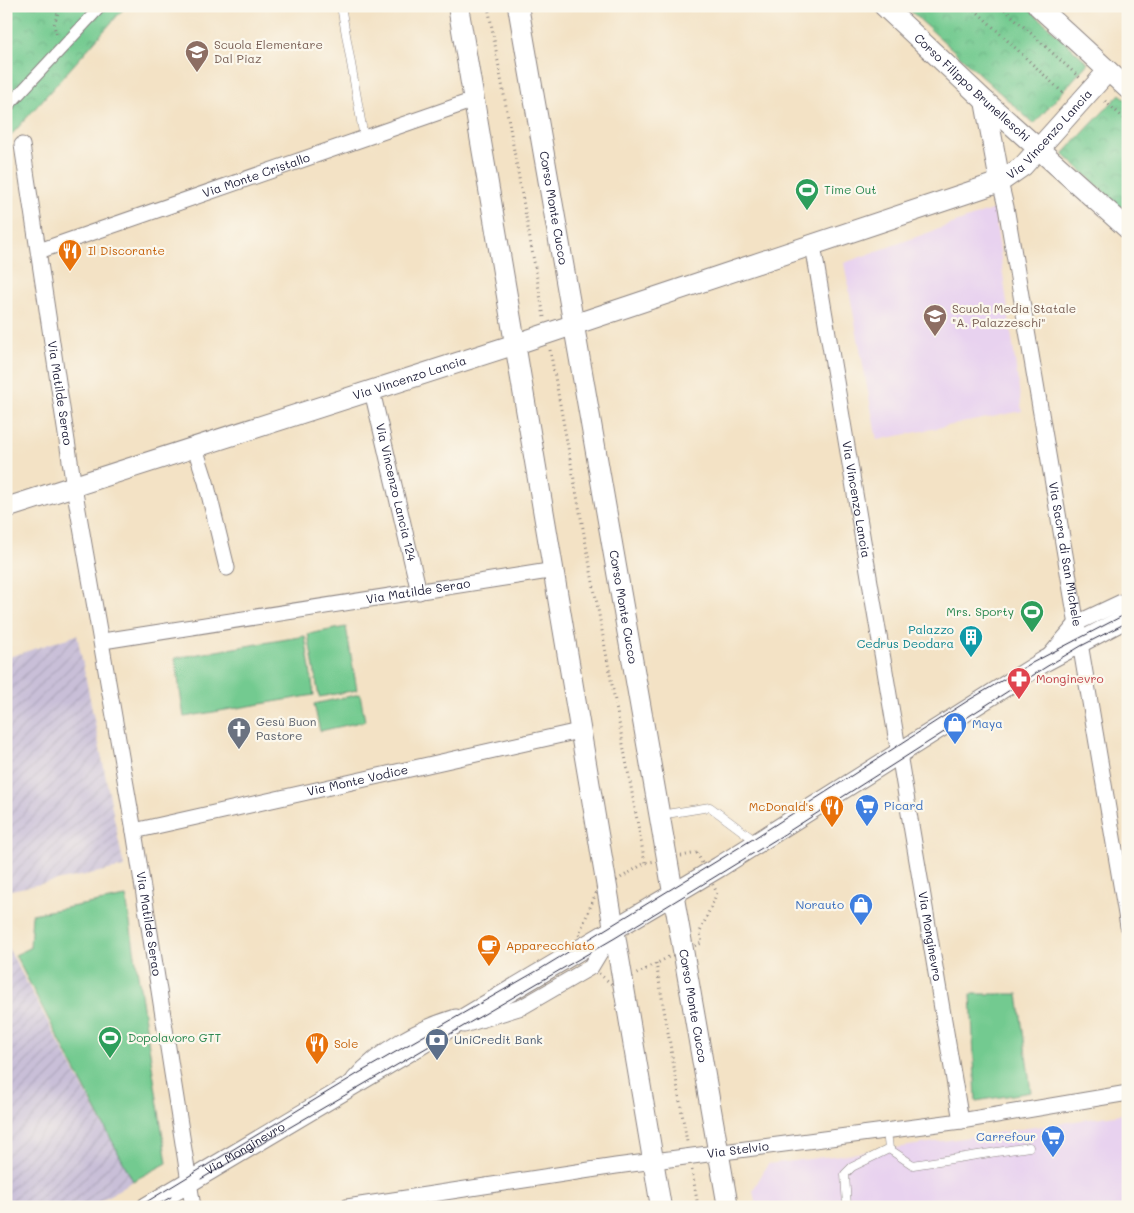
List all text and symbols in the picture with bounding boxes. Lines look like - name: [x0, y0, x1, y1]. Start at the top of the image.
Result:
- street label: Corso Filippo Brunelleschi: [911, 29, 1034, 145]
- place label: Scuola Elementare Dal Piaz: [214, 36, 323, 66]
- school or university icon: Scuola Elementare Dal Piaz: [184, 39, 210, 73]
- street label: Via Vincenzo Lancia: [1003, 85, 1095, 182]
- street label: Via Monte Cristallo: [200, 149, 312, 201]
- street label: Corso Monte Cucco: [537, 150, 572, 266]
- sports icon: Time Out: [794, 177, 820, 211]
- place label: Time Out: [824, 181, 877, 197]
- restaurant icon: Il Discorante: [57, 238, 83, 272]
- place label: Il Discorante: [88, 242, 165, 258]
- place label: Scuola Media Statale "A. Palazzeschi": [952, 300, 1076, 330]
- school or university icon: Scuola Media Statale "A. Palazzeschi": [922, 303, 948, 337]
- street label: Via Matilde Serao: [45, 340, 77, 446]
- street label: Via Vincenzo Lancia: [351, 352, 468, 403]
- street label: Via Vincenzo Lancia 124: [373, 421, 421, 563]
- street label: Via Vincenzo Lancia: [839, 440, 875, 559]
- street label: Via Sacra di San Michele: [1046, 481, 1086, 628]
- street label: Corso Monte Cucco: [606, 549, 642, 665]
- street label: Via Matilde Serao: [365, 574, 471, 607]
- sports icon: Mrs. Sporty: [1019, 599, 1045, 633]
- place label: Mrs. Sporty: [946, 603, 1014, 619]
- place label: Palazzo Cedrus Deodara: [857, 621, 954, 651]
- building icon: Palazzo Cedrus Deodara: [958, 624, 984, 658]
- pharmacy icon: Monginevro: [1006, 666, 1032, 700]
- place label: Monginevro: [1036, 670, 1104, 686]
- shop icon: Maya: [942, 711, 968, 745]
- place label: Gesù Buon Pastore: [256, 713, 316, 743]
- place label: Maya: [972, 715, 1003, 731]
- church icon: Gesù Buon Pastore: [226, 716, 252, 750]
- street label: Via Monte Vodice: [305, 761, 409, 799]
- supermarket icon: Picard: [854, 793, 880, 827]
- restaurant icon: McDonald's: [819, 794, 845, 828]
- place label: Picard: [884, 797, 924, 813]
- place label: McDonald's: [749, 798, 814, 814]
- street label: Via Matilde Serao: [133, 870, 166, 977]
- street label: Via Monginevro: [915, 890, 946, 982]
- shop icon: Norauto: [848, 892, 874, 926]
- place label: Norauto: [796, 896, 844, 912]
- cafe icon: Apparecchiato: [476, 933, 502, 967]
- place label: Apparecchiato: [506, 937, 594, 953]
- street label: Corso Monte Cucco: [676, 948, 712, 1064]
- sports icon: Dopolavoro GTT: [97, 1025, 123, 1059]
- bank icon: UniCredit Bank: [424, 1027, 450, 1061]
- place label: Dopolavoro GTT: [128, 1029, 221, 1045]
- restaurant icon: Sole: [304, 1031, 330, 1065]
- place label: UniCredit Bank: [454, 1031, 543, 1047]
- place label: Sole: [334, 1035, 358, 1051]
- street label: Via Monginevro: [202, 1118, 287, 1178]
- supermarket icon: Carrefour: [1040, 1124, 1066, 1158]
- place label: Carrefour: [976, 1128, 1036, 1144]
- street label: Via Stelvio: [706, 1137, 770, 1161]

